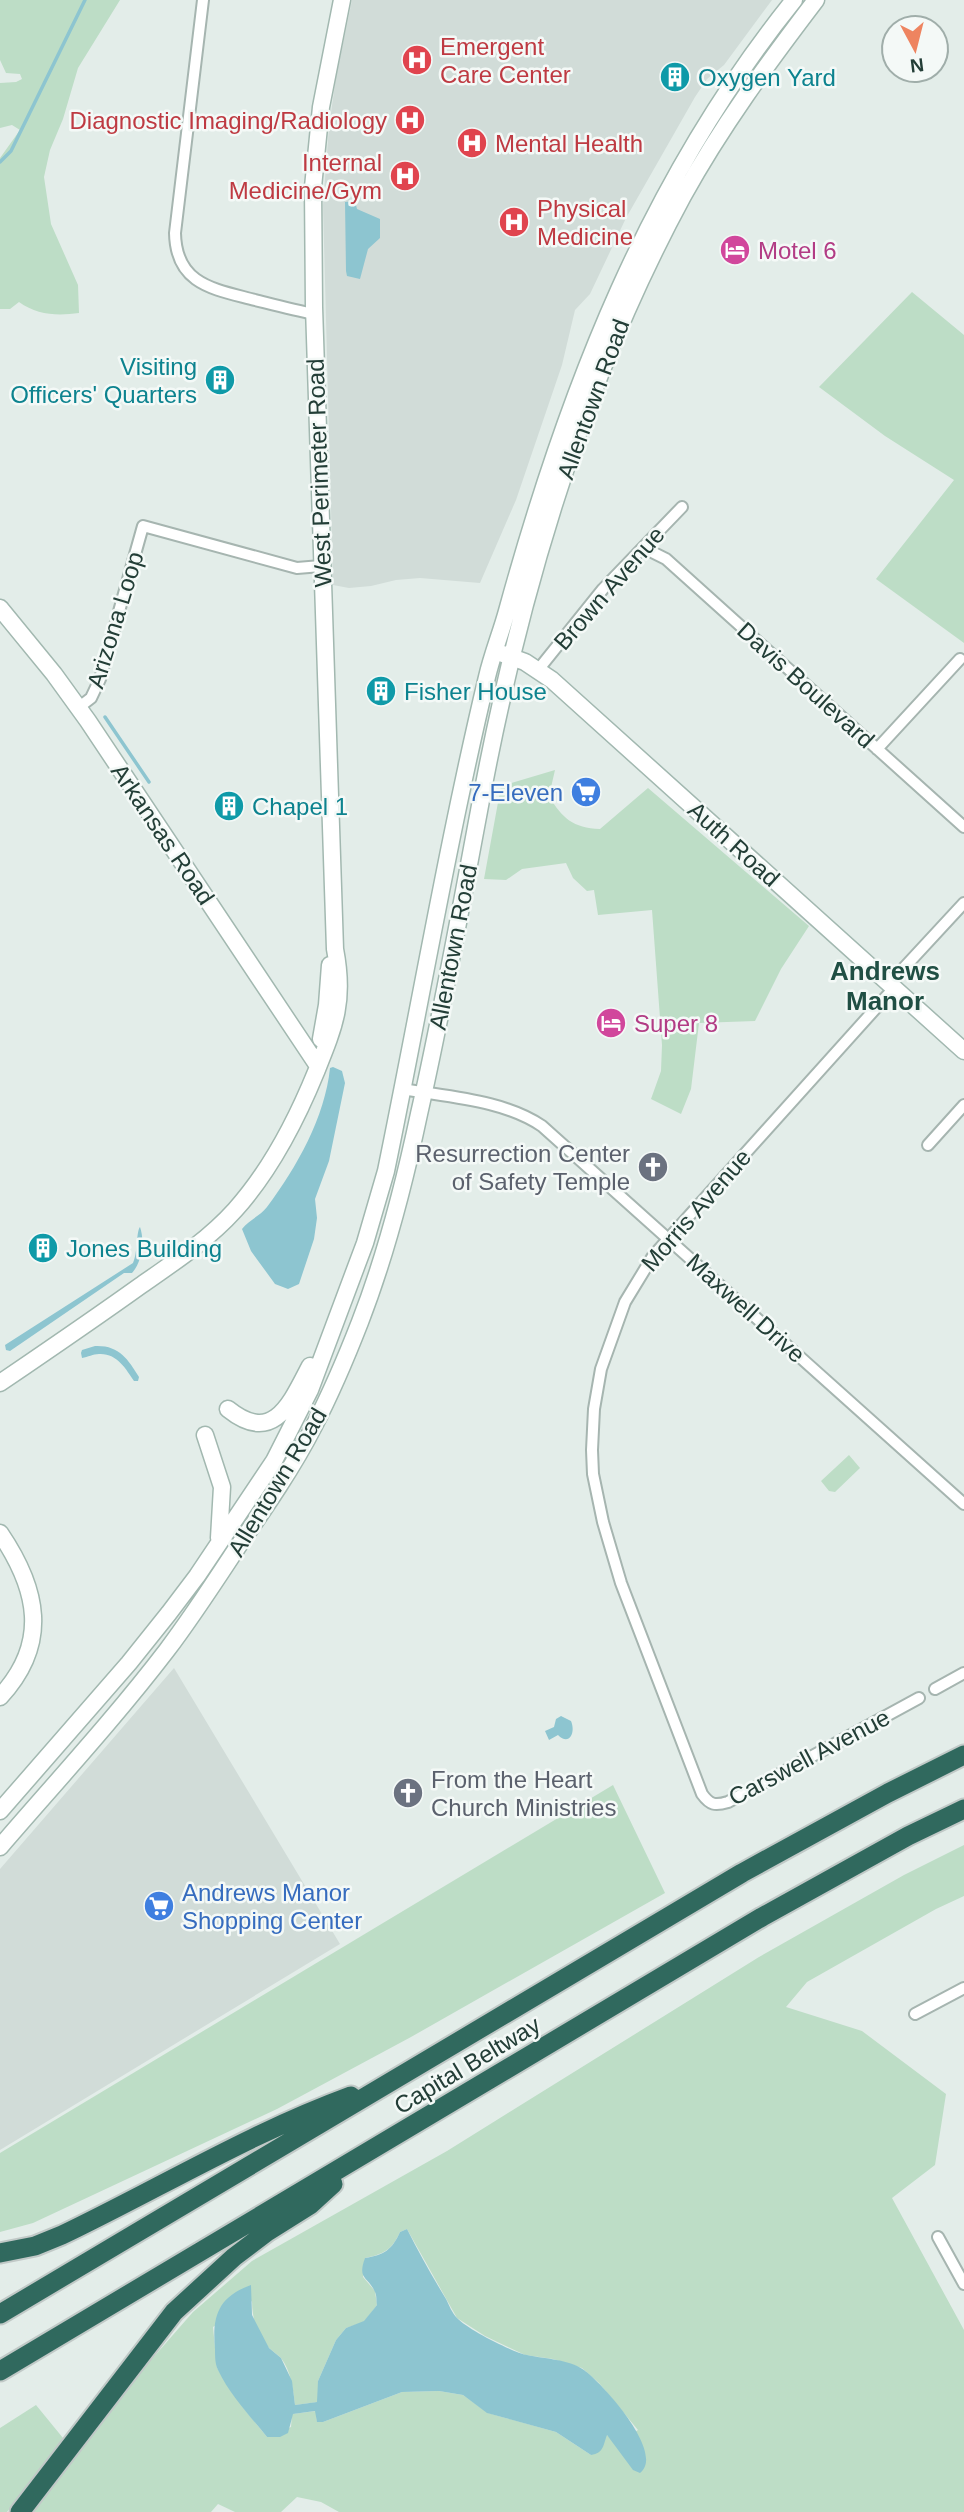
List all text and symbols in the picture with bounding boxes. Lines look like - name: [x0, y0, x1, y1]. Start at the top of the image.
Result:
- north arrow: [880, 14, 950, 84]
- place label: Emergent Care Center: [440, 33, 571, 88]
- hospital icon: Emergent Care Center: [400, 43, 434, 77]
- text: N: [909, 54, 925, 77]
- building icon: Oxygen Yard: [658, 60, 692, 94]
- place label: Oxygen Yard: [698, 64, 836, 91]
- hospital icon: Diagnostic Imaging/Radiology: [393, 103, 427, 137]
- place label: Diagnostic Imaging/Radiology: [69, 107, 387, 134]
- hospital icon: Mental Health: [455, 126, 489, 160]
- place label: Mental Health: [495, 130, 643, 157]
- place label: Internal Medicine/Gym: [229, 149, 382, 204]
- hospital icon: Internal Medicine/Gym: [388, 159, 422, 193]
- place label: Physical Medicine: [537, 195, 633, 250]
- hospital icon: Physical Medicine: [497, 205, 531, 239]
- hotel icon: Motel 6: [718, 233, 752, 267]
- place label: Motel 6: [758, 237, 837, 264]
- street label: Allentown Road: [552, 315, 634, 483]
- place label: Visiting Officers' Quarters: [10, 353, 197, 408]
- street label: West Perimeter Road: [302, 358, 336, 588]
- building icon: Visiting Officers' Quarters: [203, 363, 237, 397]
- street label: Brown Avenue: [548, 521, 670, 655]
- street label: Arizona Loop: [81, 548, 149, 692]
- street label: Davis Boulevard: [732, 617, 880, 753]
- building icon: Fisher House: [364, 674, 398, 708]
- place label: Fisher House: [404, 678, 547, 705]
- street label: Arkansas Road: [106, 758, 220, 910]
- supermarket icon: 7-Eleven: [569, 775, 603, 809]
- place label: 7-Eleven: [468, 779, 563, 806]
- building icon: Chapel 1: [212, 789, 246, 823]
- place label: Chapel 1: [252, 793, 348, 820]
- street label: Auth Road: [683, 796, 785, 892]
- street label: Allentown Road: [424, 862, 482, 1032]
- district label: Andrews Manor: [830, 956, 940, 1016]
- hotel icon: Super 8: [594, 1006, 628, 1040]
- place label: Super 8: [634, 1010, 718, 1037]
- place label: Resurrection Center of Safety Temple: [415, 1140, 630, 1195]
- street label: Morris Avenue: [636, 1143, 756, 1277]
- church icon: Resurrection Center of Safety Temple: [636, 1150, 670, 1184]
- building icon: Jones Building: [26, 1231, 60, 1265]
- place label: Jones Building: [66, 1235, 222, 1262]
- street label: Maxwell Drive: [681, 1248, 811, 1368]
- street label: Allentown Road: [222, 1403, 332, 1561]
- street label: Carswell Avenue: [724, 1703, 894, 1811]
- place label: From the Heart Church Ministries: [431, 1766, 616, 1821]
- church icon: From the Heart Church Ministries: [391, 1776, 425, 1810]
- place label: Andrews Manor Shopping Center: [182, 1879, 362, 1934]
- supermarket icon: Andrews Manor Shopping Center: [142, 1889, 176, 1923]
- street label: Capital Beltway: [389, 2011, 545, 2119]

